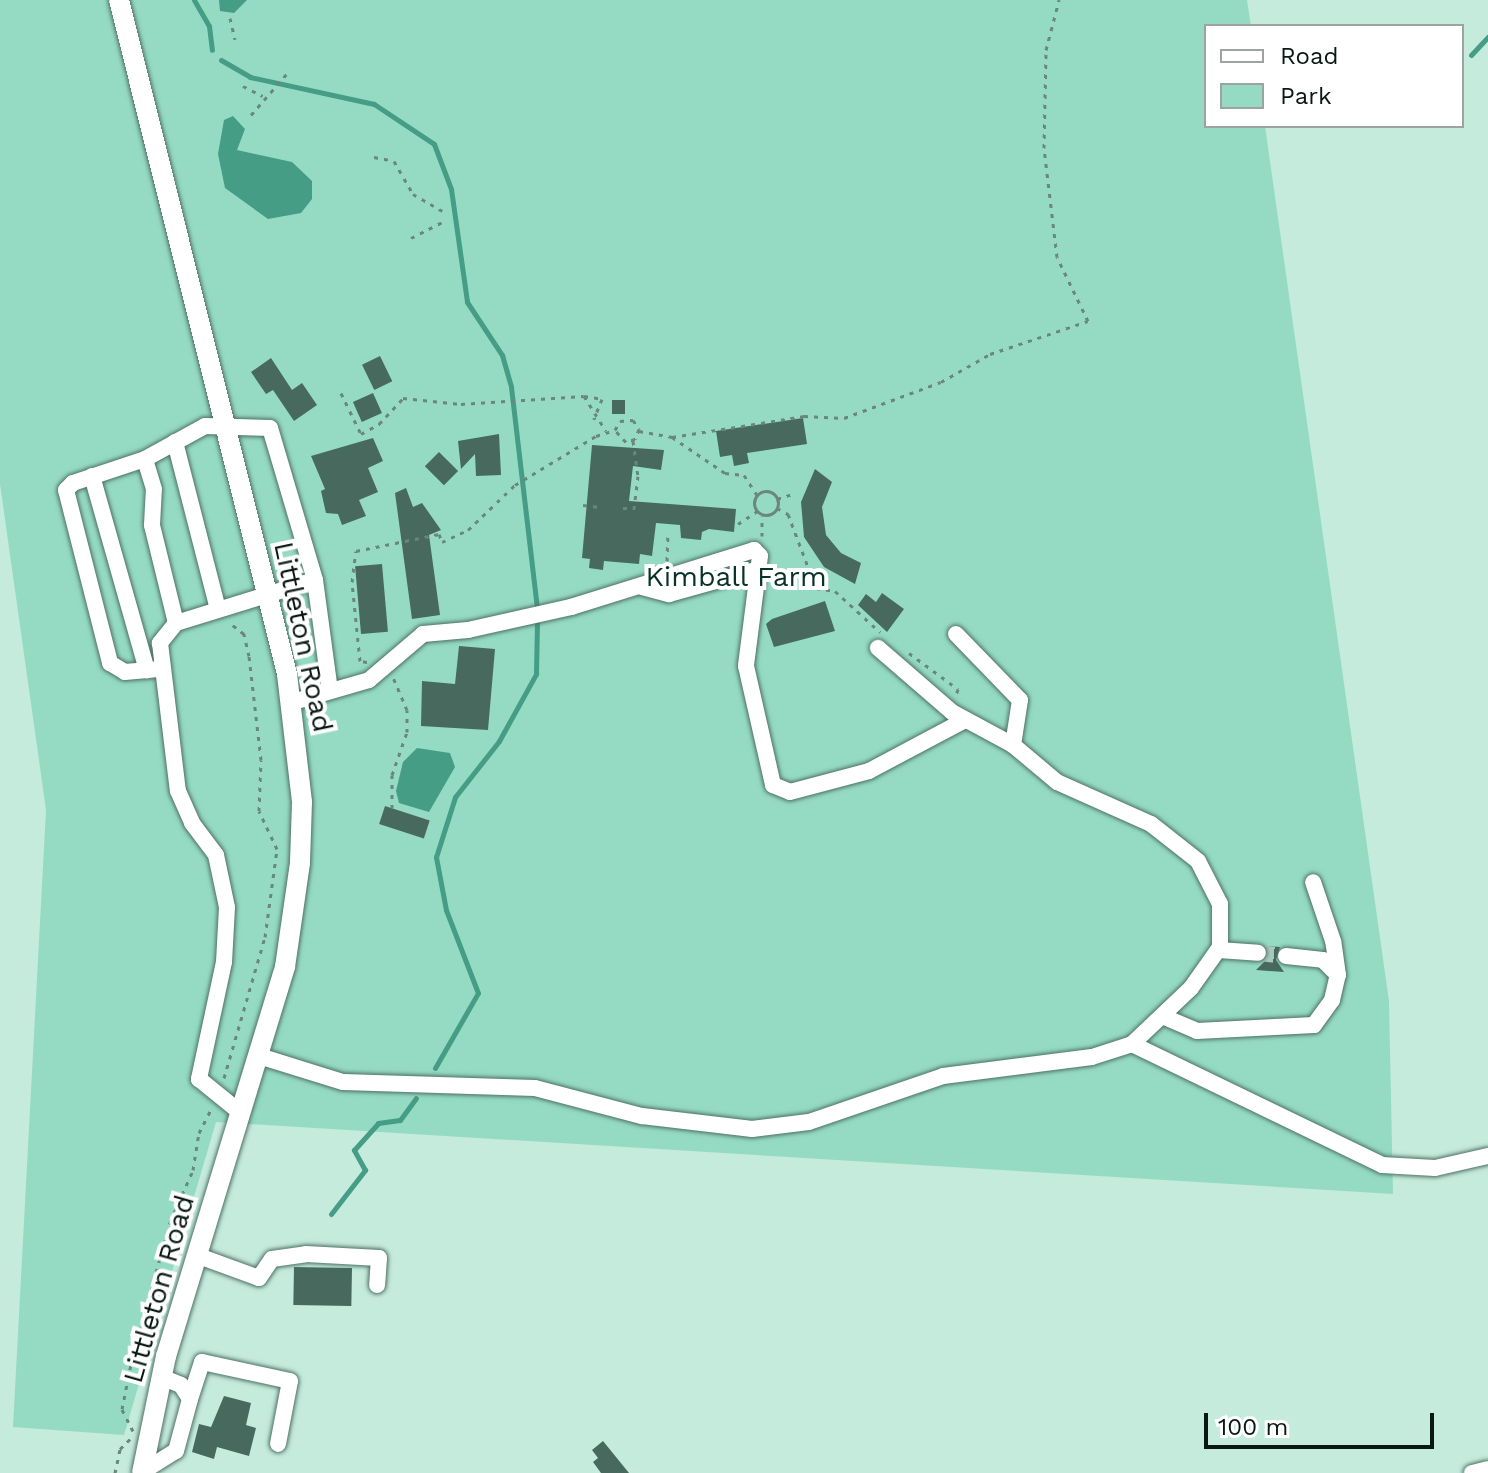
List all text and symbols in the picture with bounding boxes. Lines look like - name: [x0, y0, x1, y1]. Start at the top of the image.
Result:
- legend: [1204, 24, 1464, 128]
- text: Road: [1280, 42, 1339, 70]
- text: Park: [1280, 82, 1332, 110]
- street label: Littleton Road: [266, 539, 340, 735]
- park label: Kimball Farm: [645, 560, 827, 594]
- street label: Littleton Road: [116, 1191, 202, 1387]
- scale bar: [1208, 1397, 1438, 1447]
- text: 100 m: [1218, 1413, 1288, 1441]

